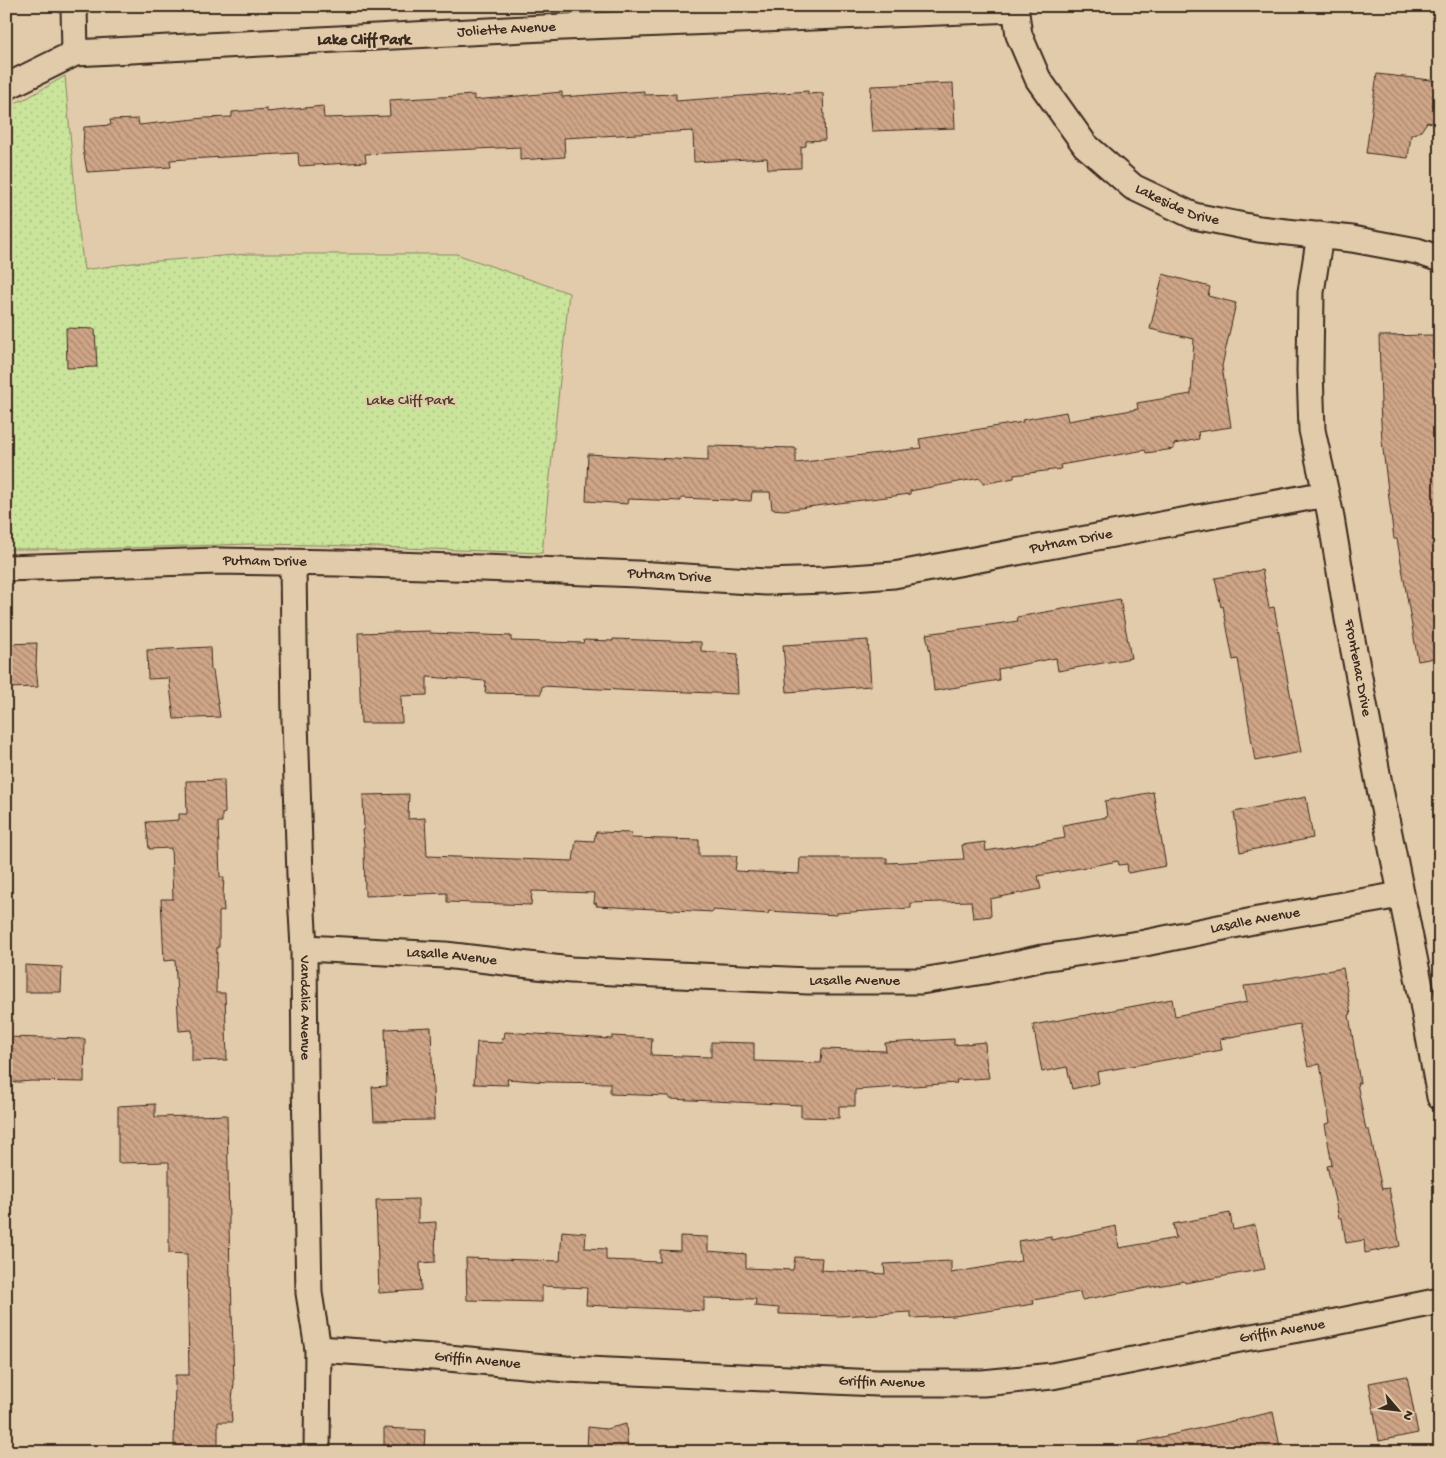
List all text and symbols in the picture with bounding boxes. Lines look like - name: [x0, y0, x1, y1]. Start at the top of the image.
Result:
- street label: Joliette Avenue: [457, 18, 557, 42]
- district label: Lake Cliff Park: [317, 31, 413, 51]
- street label: Lakeside Drive: [1132, 180, 1221, 230]
- park label: Lake Cliff Park: [366, 392, 455, 410]
- street label: Putnam Drive: [1027, 525, 1114, 559]
- street label: Putnam Drive: [222, 552, 307, 571]
- street label: Putnam Drive: [626, 565, 712, 588]
- street label: Frontenac Drive: [1339, 617, 1375, 718]
- street label: Lasalle Avenue: [1209, 904, 1302, 938]
- street label: Lasalle Avenue: [406, 944, 498, 970]
- street label: Vandalia Avenue: [295, 954, 314, 1060]
- street label: Lasalle Avenue: [809, 972, 900, 990]
- street label: Griffin Avenue: [1238, 1315, 1327, 1348]
- street label: Griffin Avenue: [434, 1348, 522, 1374]
- street label: Griffin Avenue: [838, 1372, 925, 1392]
- north arrow: [1374, 1386, 1424, 1436]
- text: N: [1398, 1407, 1417, 1423]

